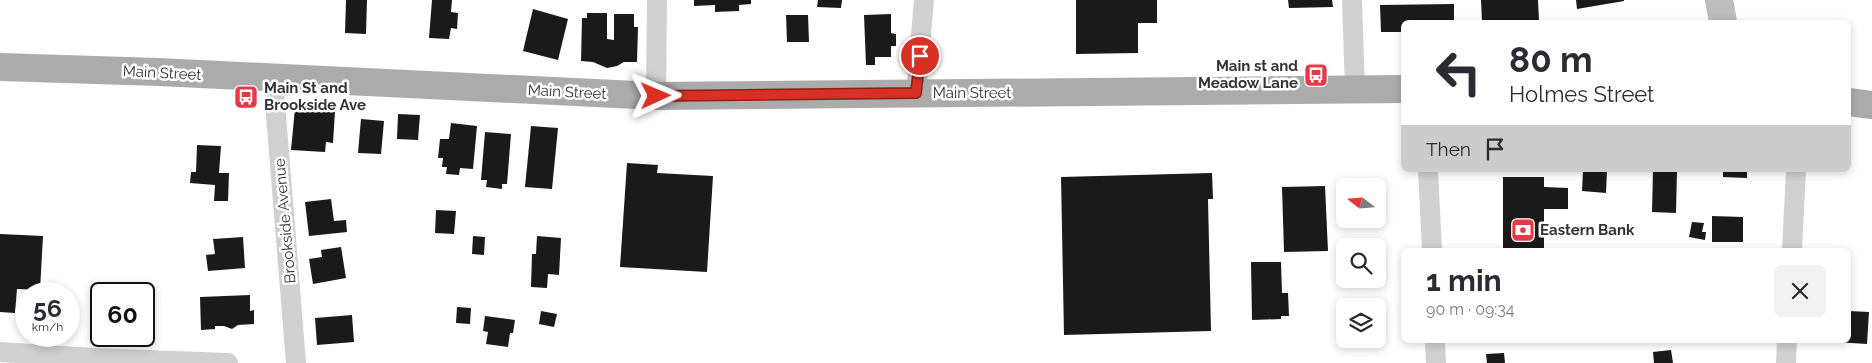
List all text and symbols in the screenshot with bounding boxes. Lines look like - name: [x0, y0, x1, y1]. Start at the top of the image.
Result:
- pin: [899, 35, 941, 77]
- text: 80 m: [1509, 39, 1593, 80]
- icon: left: [1426, 40, 1491, 105]
- icon: arrive: [906, 42, 934, 70]
- place label: Main st and Meadow Lane: [1198, 57, 1298, 92]
- street label: Main Street: [122, 62, 202, 84]
- bus stop icon: Main st and Meadow Lane: [1303, 62, 1329, 88]
- position arrow: [629, 69, 681, 121]
- place label: Main St and Brookside Ave: [264, 79, 366, 114]
- street label: Main Street: [527, 81, 607, 103]
- text: Holmes Street: [1509, 81, 1655, 107]
- bus stop icon: Main St and Brookside Ave: [233, 84, 259, 110]
- street label: Main Street: [933, 84, 1011, 102]
- icon: arrive: [1481, 135, 1509, 163]
- text: Then: [1426, 138, 1471, 160]
- street label: Brookside Avenue: [271, 158, 299, 284]
- north arrow: [1336, 178, 1386, 228]
- map controls: [1336, 178, 1386, 348]
- bank icon: Eastern Bank: [1510, 217, 1536, 243]
- place label: Eastern Bank: [1540, 221, 1635, 239]
- button: search: [1336, 238, 1386, 288]
- text: 1 min: [1426, 263, 1502, 298]
- button: close: [1774, 265, 1826, 317]
- speed limit sign: 60: [90, 282, 155, 347]
- text: 56: [33, 293, 62, 323]
- button: layers: [1336, 298, 1386, 348]
- text: 90 m · 09:34: [1426, 300, 1515, 319]
- text: km/h: [32, 320, 63, 334]

